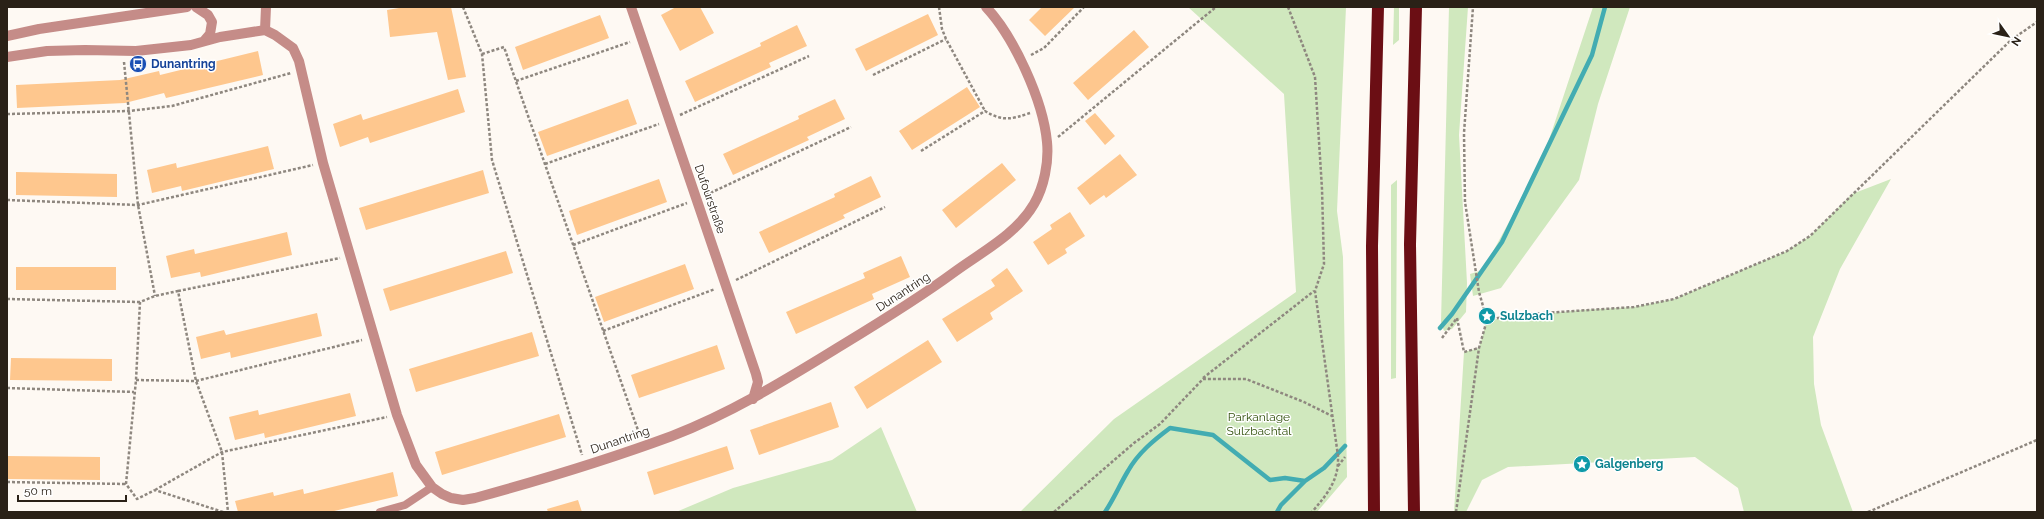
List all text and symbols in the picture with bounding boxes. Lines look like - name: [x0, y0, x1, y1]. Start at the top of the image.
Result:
- north arrow: [1988, 16, 2028, 56]
- text: N: [2008, 34, 2024, 48]
- bus stop icon: Dunantring: [128, 54, 148, 74]
- place label: Dunantring: [151, 57, 216, 71]
- street label: Dufourstraße: [692, 163, 728, 235]
- street label: Dunantring: [873, 269, 933, 315]
- place icon: Sulzbach: [1477, 306, 1497, 326]
- place label: Sulzbach: [1500, 309, 1553, 323]
- park label: Parkanlage Sulzbachtal: [1227, 410, 1292, 438]
- street label: Dunantring: [589, 423, 651, 457]
- place icon: Galgenberg: [1572, 454, 1592, 474]
- place label: Galgenberg: [1595, 457, 1663, 471]
- scale bar: [18, 477, 126, 503]
- text: 50 m: [24, 484, 52, 498]

